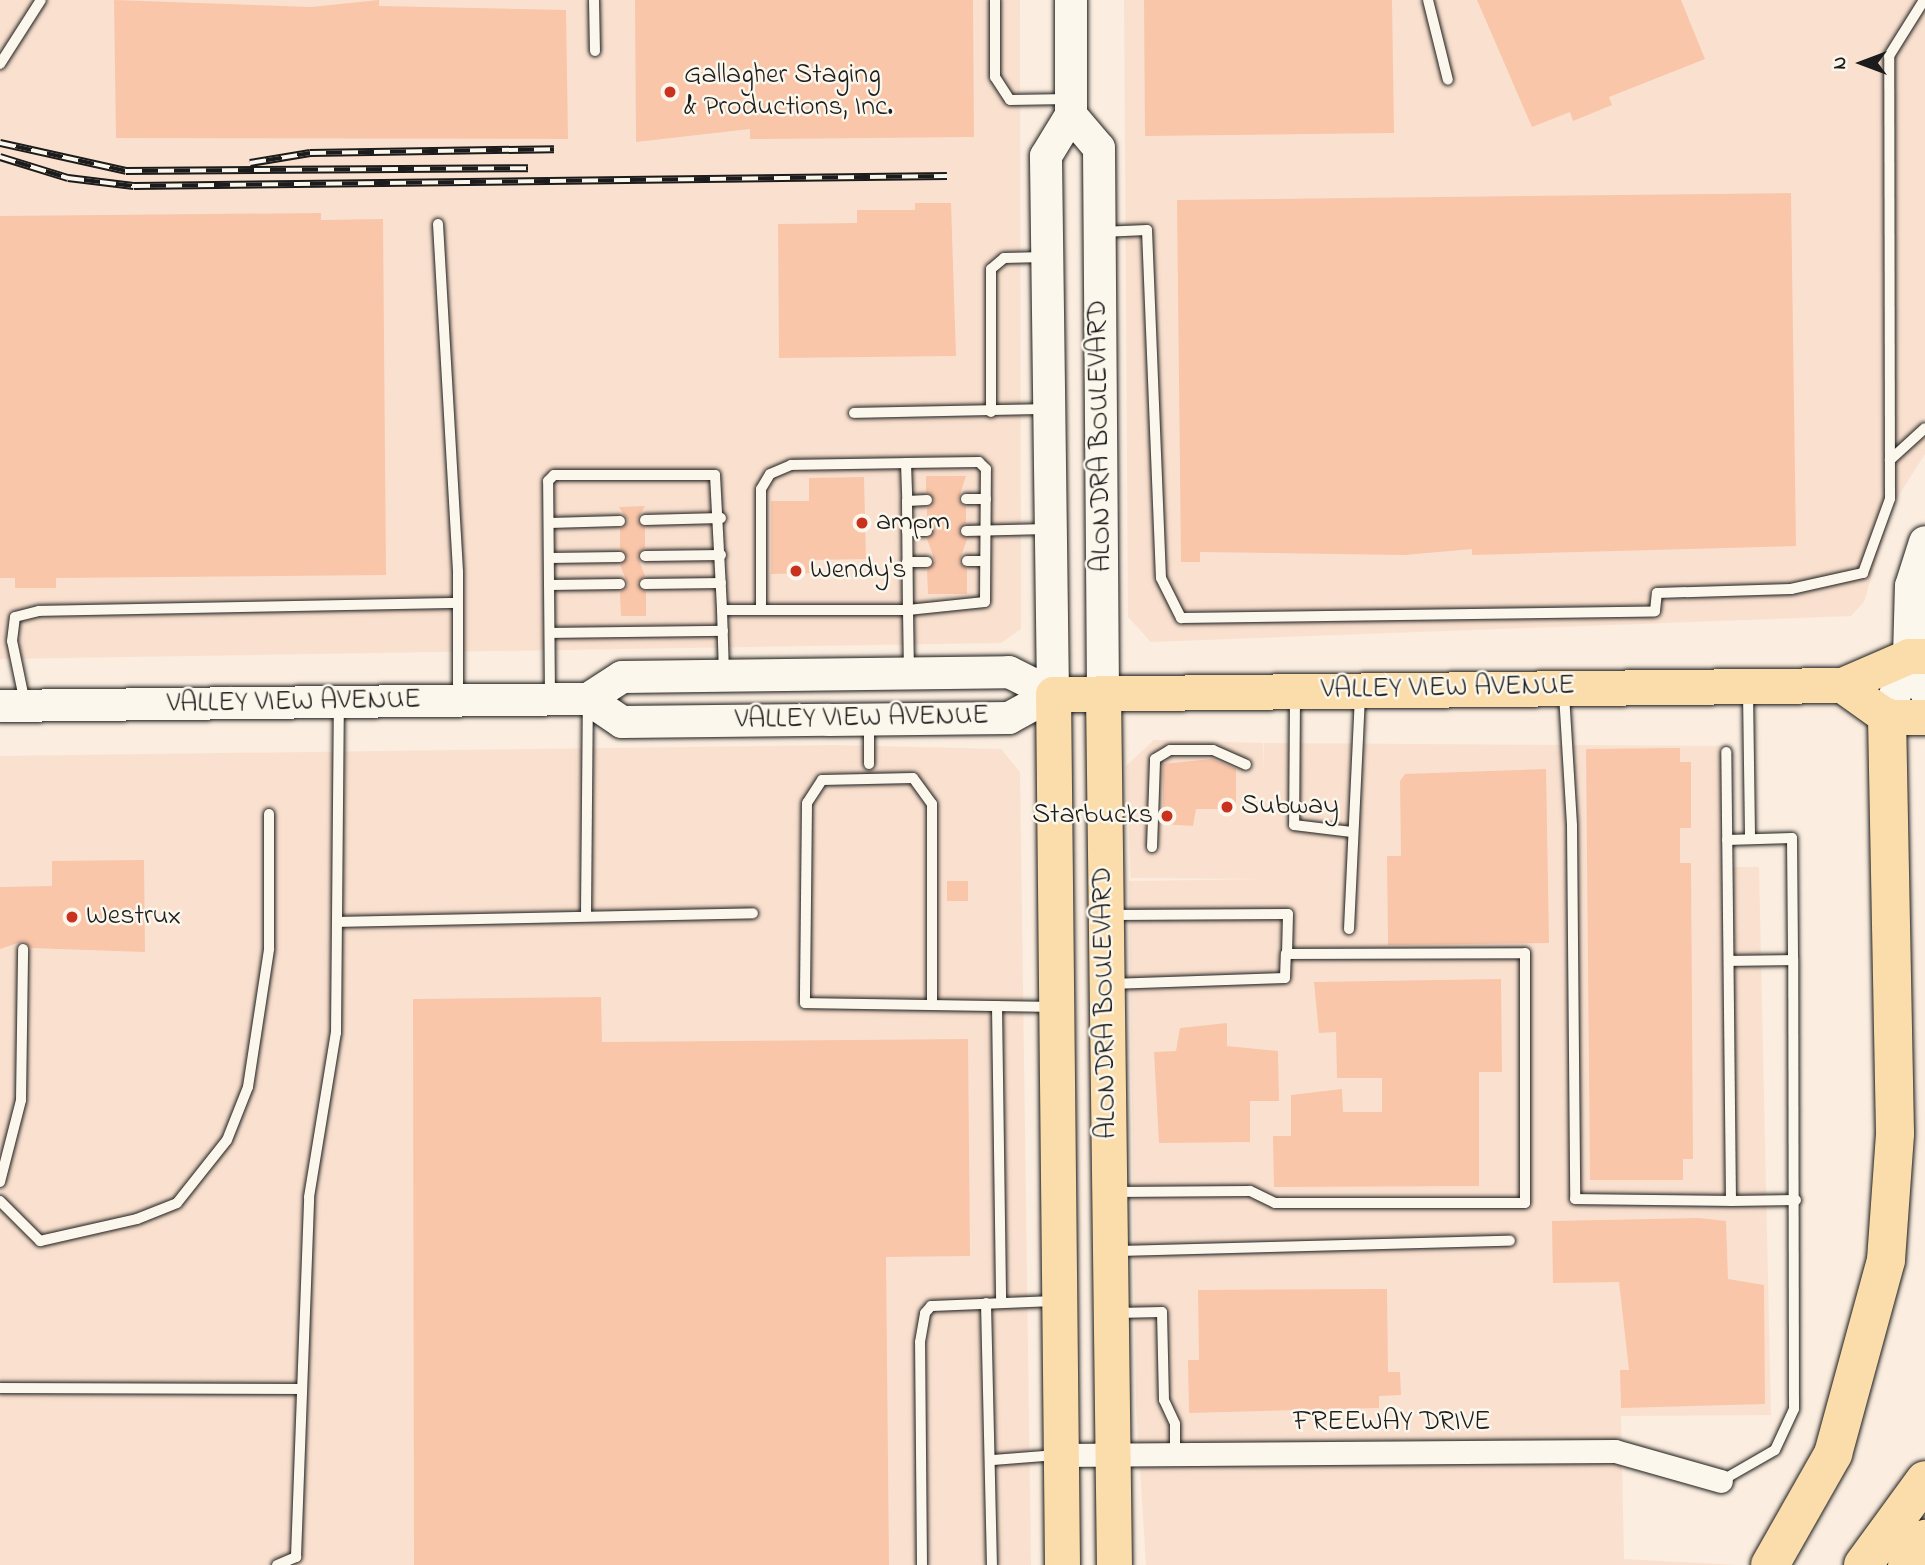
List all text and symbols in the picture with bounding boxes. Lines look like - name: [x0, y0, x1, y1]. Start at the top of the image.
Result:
- north arrow: [1827, 28, 1897, 98]
- text: N: [1827, 57, 1854, 69]
- place label: Gallagher Staging & Productions, Inc.: [684, 59, 893, 125]
- marker: Gallagher Staging & Productions, Inc.: [662, 84, 678, 100]
- street label: ALONDRA BOULEVARD: [1082, 300, 1120, 572]
- place label: ampm: [876, 506, 950, 540]
- marker: ampm: [854, 515, 870, 531]
- place label: Wendy's: [810, 554, 907, 588]
- marker: Wendy's: [788, 563, 804, 579]
- street label: VALLEY VIEW AVENUE: [1321, 670, 1575, 708]
- street label: VALLEY VIEW AVENUE: [167, 684, 421, 722]
- street label: VALLEY VIEW AVENUE: [735, 700, 989, 738]
- place label: Subway: [1241, 790, 1339, 824]
- place label: Starbucks: [1032, 799, 1153, 833]
- marker: Subway: [1219, 799, 1235, 815]
- marker: Starbucks: [1159, 808, 1175, 824]
- street label: ALONDRA BOULEVARD: [1087, 867, 1125, 1139]
- place label: Westrux: [86, 900, 181, 934]
- marker: Westrux: [64, 909, 80, 925]
- street label: FREEWAY DRIVE: [1293, 1406, 1491, 1440]

